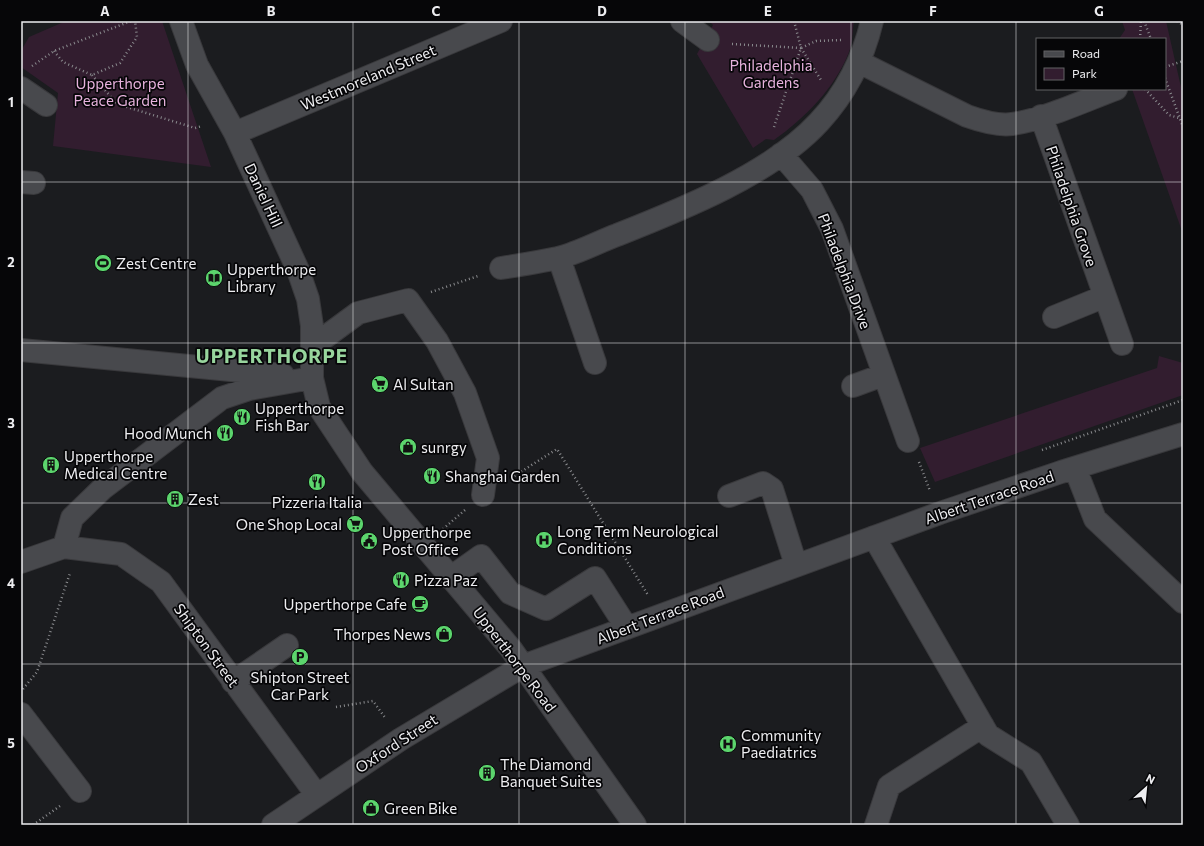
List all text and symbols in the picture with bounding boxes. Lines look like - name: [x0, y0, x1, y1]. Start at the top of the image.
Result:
- text: A: [100, 3, 110, 19]
- text: B: [267, 3, 276, 19]
- text: C: [432, 3, 441, 19]
- text: D: [597, 3, 607, 19]
- text: E: [764, 3, 772, 19]
- text: F: [929, 3, 937, 19]
- text: G: [1094, 3, 1104, 19]
- legend: [1036, 38, 1166, 90]
- street label: Westmoreland Street: [298, 40, 438, 114]
- text: Road: [1072, 46, 1100, 60]
- park label: Philadelphia Gardens: [729, 56, 813, 91]
- text: Park: [1072, 66, 1098, 80]
- park label: Upperthorpe Peace Garden: [74, 74, 166, 109]
- text: 1: [8, 94, 14, 110]
- street label: Philadelphia Grove: [1043, 143, 1101, 269]
- street label: Daniel Hill: [241, 160, 287, 230]
- street label: Philadelphia Drive: [815, 211, 875, 331]
- sports icon: Zest Centre: [93, 253, 113, 273]
- text: 2: [7, 254, 15, 270]
- place label: Zest Centre: [116, 254, 196, 272]
- place label: Upperthorpe Library: [227, 260, 316, 295]
- library icon: Upperthorpe Library: [204, 268, 224, 288]
- district label: UPPERTHORPE: [196, 344, 348, 367]
- supermarket icon: Al Sultan: [370, 374, 390, 394]
- place label: Al Sultan: [393, 375, 454, 393]
- place label: Upperthorpe Fish Bar: [255, 399, 344, 434]
- restaurant icon: Upperthorpe Fish Bar: [232, 407, 252, 427]
- text: 3: [7, 415, 15, 431]
- restaurant icon: Hood Munch: [215, 423, 235, 443]
- place label: Hood Munch: [124, 424, 212, 442]
- shop icon: sunrgy: [398, 437, 418, 457]
- place label: sunrgy: [421, 438, 467, 456]
- place label: Upperthorpe Medical Centre: [64, 447, 167, 482]
- building icon: Upperthorpe Medical Centre: [41, 455, 61, 475]
- restaurant icon: Shanghai Garden: [422, 466, 442, 486]
- street label: Albert Terrace Road: [922, 466, 1056, 528]
- place label: Shanghai Garden: [445, 467, 560, 485]
- restaurant icon: Pizzeria Italia: [307, 472, 327, 492]
- building icon: Zest: [165, 489, 185, 509]
- place label: Zest: [188, 490, 219, 508]
- place label: Pizzeria Italia: [272, 493, 362, 511]
- supermarket icon: One Shop Local: [345, 514, 365, 534]
- place label: One Shop Local: [236, 515, 342, 533]
- place label: Long Term Neurological Conditions: [557, 522, 719, 557]
- place label: Upperthorpe Post Office: [382, 523, 471, 558]
- hospital icon: Long Term Neurological Conditions: [534, 530, 554, 550]
- public building icon: Upperthorpe Post Office: [359, 531, 379, 551]
- restaurant icon: Pizza Paz: [391, 570, 411, 590]
- place label: Pizza Paz: [414, 571, 478, 589]
- text: 4: [7, 575, 15, 591]
- street label: Albert Terrace Road: [594, 582, 726, 648]
- cafe icon: Upperthorpe Cafe: [410, 594, 430, 614]
- place label: Upperthorpe Cafe: [283, 595, 407, 613]
- street label: Shipton Street: [171, 600, 243, 690]
- street label: Upperthorpe Road: [470, 603, 560, 715]
- shop icon: Thorpes News: [434, 624, 454, 644]
- place label: Thorpes News: [334, 625, 431, 643]
- parking icon: Shipton Street Car Park: [290, 647, 310, 667]
- place label: Shipton Street Car Park: [251, 668, 349, 703]
- street label: Oxford Street: [352, 710, 440, 776]
- place label: Community Paediatrics: [741, 726, 821, 761]
- hospital icon: Community Paediatrics: [718, 734, 738, 754]
- text: 5: [7, 735, 15, 751]
- place label: The Diamond Banquet Suites: [500, 755, 602, 790]
- building icon: The Diamond Banquet Suites: [477, 763, 497, 783]
- north arrow: [1126, 768, 1166, 808]
- text: N: [1144, 771, 1157, 786]
- shop icon: Green Bike: [361, 798, 381, 818]
- place label: Green Bike: [384, 799, 457, 817]

